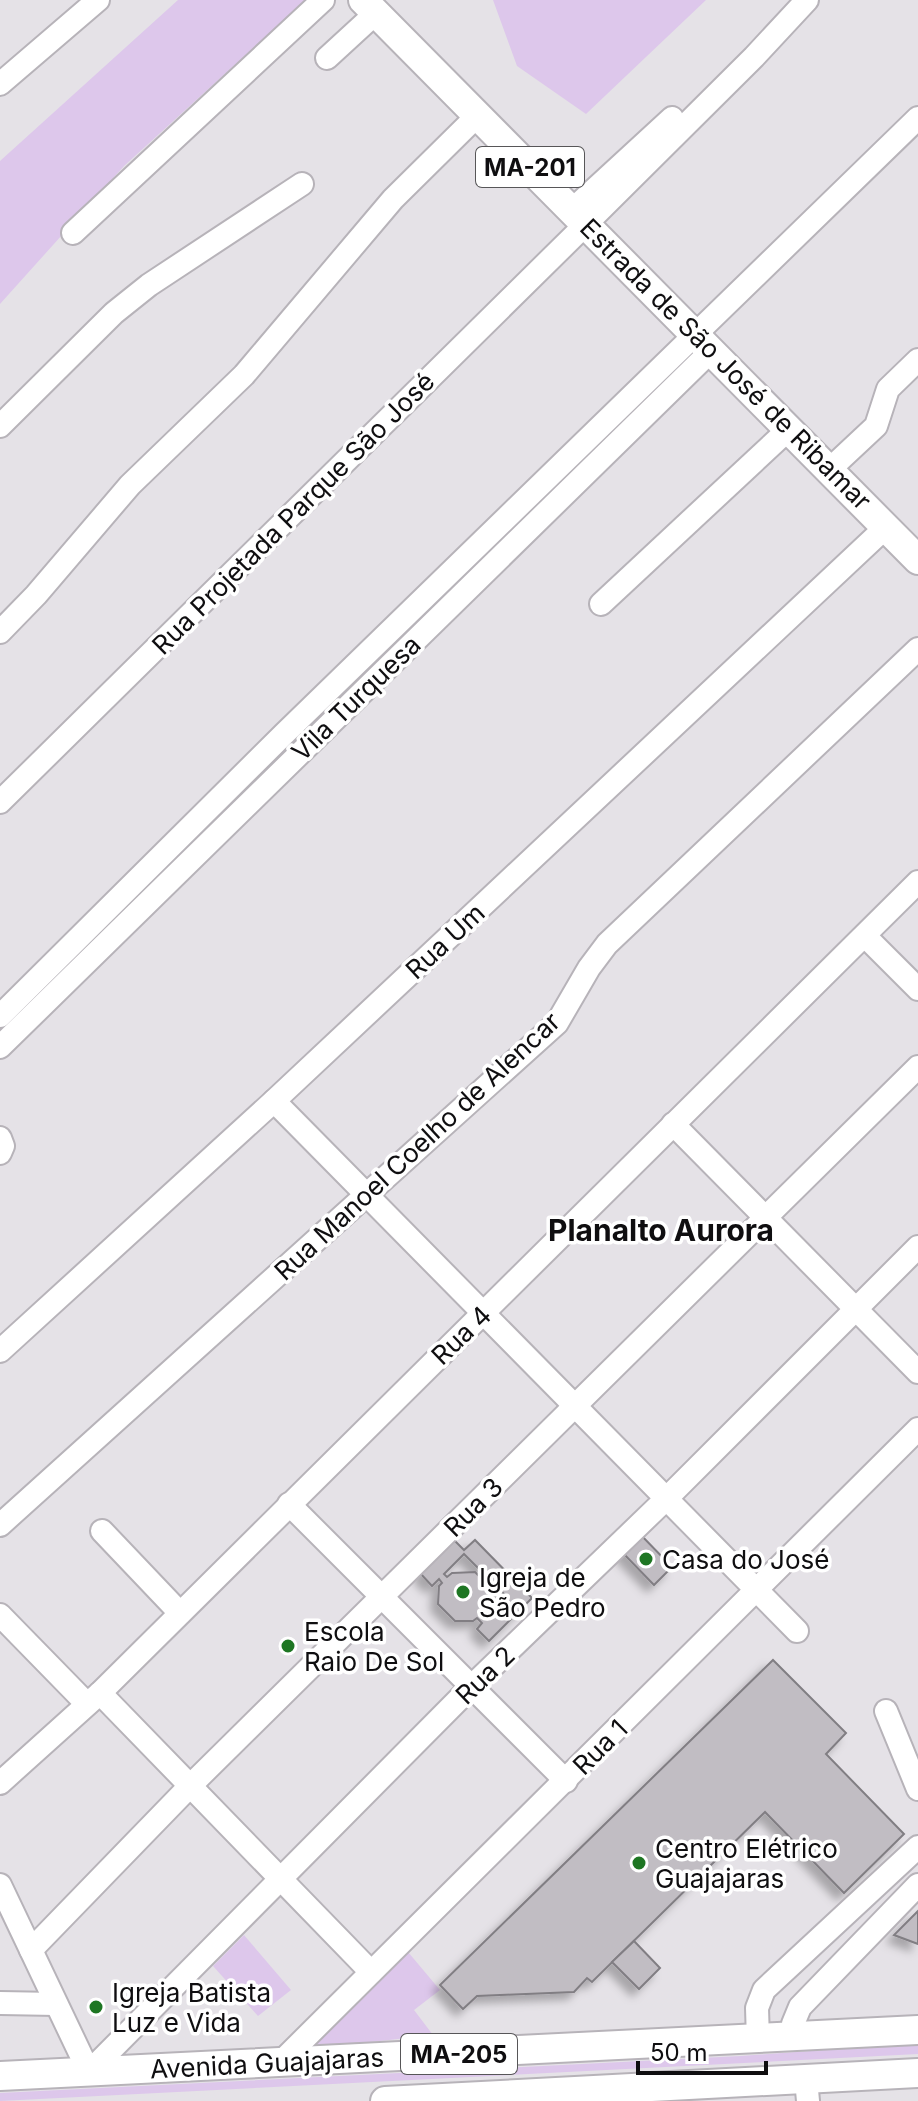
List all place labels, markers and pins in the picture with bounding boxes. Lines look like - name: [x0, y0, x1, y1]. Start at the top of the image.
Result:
- place label: Casa do José: [662, 1544, 829, 1575]
- marker: Casa do José: [637, 1550, 655, 1568]
- place label: Igreja de São Pedro: [479, 1562, 606, 1623]
- marker: Igreja de São Pedro: [454, 1583, 472, 1601]
- place label: Escola Raio De Sol: [304, 1616, 444, 1677]
- marker: Escola Raio De Sol: [279, 1637, 297, 1655]
- place label: Centro Elétrico Guajajaras: [655, 1833, 838, 1894]
- marker: Centro Elétrico Guajajaras: [630, 1854, 648, 1872]
- place label: Igreja Batista Luz e Vida: [112, 1977, 271, 2038]
- marker: Igreja Batista Luz e Vida: [87, 1998, 105, 2016]

